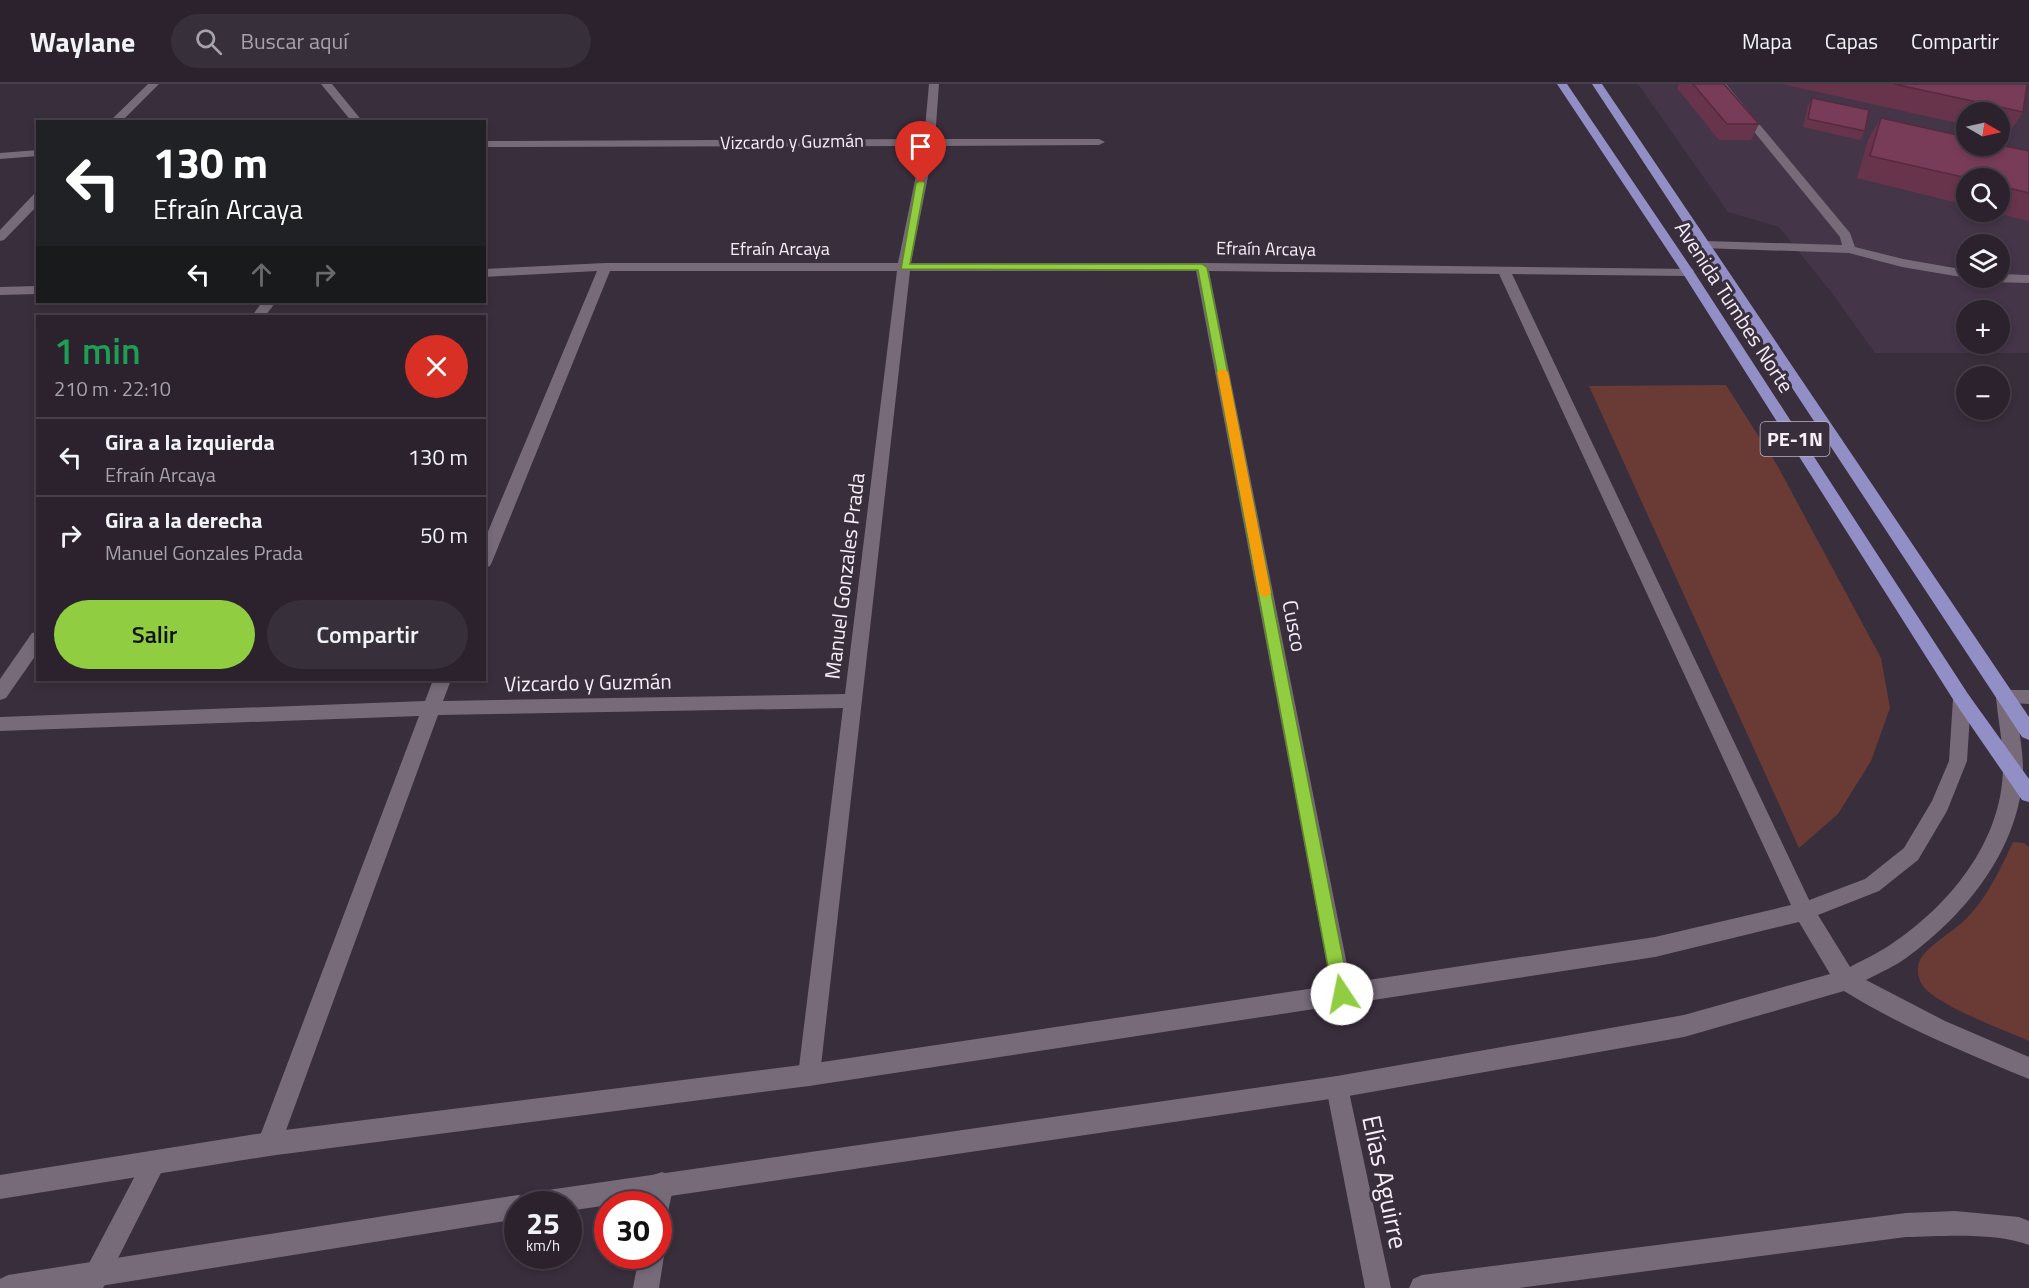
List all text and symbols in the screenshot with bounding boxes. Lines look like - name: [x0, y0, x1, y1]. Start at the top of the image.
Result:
- search box: [171, 14, 591, 68]
- text: Waylane: [30, 20, 135, 63]
- text: Buscar aquí: [240, 24, 348, 58]
- icon: search: [192, 25, 225, 58]
- text: Mapa: [1742, 25, 1792, 57]
- text: Capas: [1825, 25, 1878, 57]
- text: Compartir: [1911, 25, 1999, 57]
- north arrow: [1956, 102, 2010, 156]
- map controls: [1956, 102, 2010, 420]
- pin: [895, 121, 946, 183]
- street label: Vizcardo y Guzmán: [720, 127, 864, 156]
- text: 130 m: [153, 130, 268, 194]
- icon: arrive: [904, 130, 937, 163]
- icon: left: [54, 144, 132, 222]
- button: search: [1956, 168, 2010, 222]
- text: Efraín Arcaya: [153, 188, 303, 229]
- street label: Avenida Tumbes Norte: [1667, 214, 1802, 399]
- street label: Efraín Arcaya: [1216, 234, 1316, 263]
- button: layers: [1956, 234, 2010, 288]
- street label: Efraín Arcaya: [730, 235, 830, 262]
- icon: left: [182, 258, 215, 291]
- icon: ahead: [245, 258, 278, 291]
- icon: right: [308, 258, 341, 291]
- button: +: [1956, 300, 2010, 354]
- text: 1 min: [54, 323, 141, 378]
- button: close: [405, 335, 468, 398]
- button: −: [1956, 366, 2010, 420]
- text: 210 m · 22:10: [54, 373, 171, 404]
- road number: PE-1N: [1760, 422, 1830, 456]
- text: Gira a la izquierda: [105, 425, 275, 459]
- text: 130 m: [408, 440, 468, 474]
- icon: left: [54, 441, 87, 474]
- text: Efraín Arcaya: [105, 459, 216, 490]
- street label: Manuel Gonzales Prada: [815, 470, 873, 681]
- text: Gira a la derecha: [105, 503, 262, 537]
- text: 50 m: [420, 518, 468, 552]
- icon: right: [54, 519, 87, 552]
- text: Manuel Gonzales Prada: [105, 537, 303, 568]
- street label: Cusco: [1274, 597, 1316, 654]
- button: Salir: [54, 600, 255, 669]
- button: Compartir: [267, 600, 468, 669]
- street label: Vizcardo y Guzmán: [504, 665, 672, 699]
- position arrow: [1310, 962, 1374, 1026]
- street label: Elías Aguirre: [1352, 1111, 1419, 1252]
- speed limit sign: 30: [594, 1191, 672, 1269]
- text: 25: [526, 1200, 560, 1246]
- text: km/h: [526, 1234, 560, 1257]

